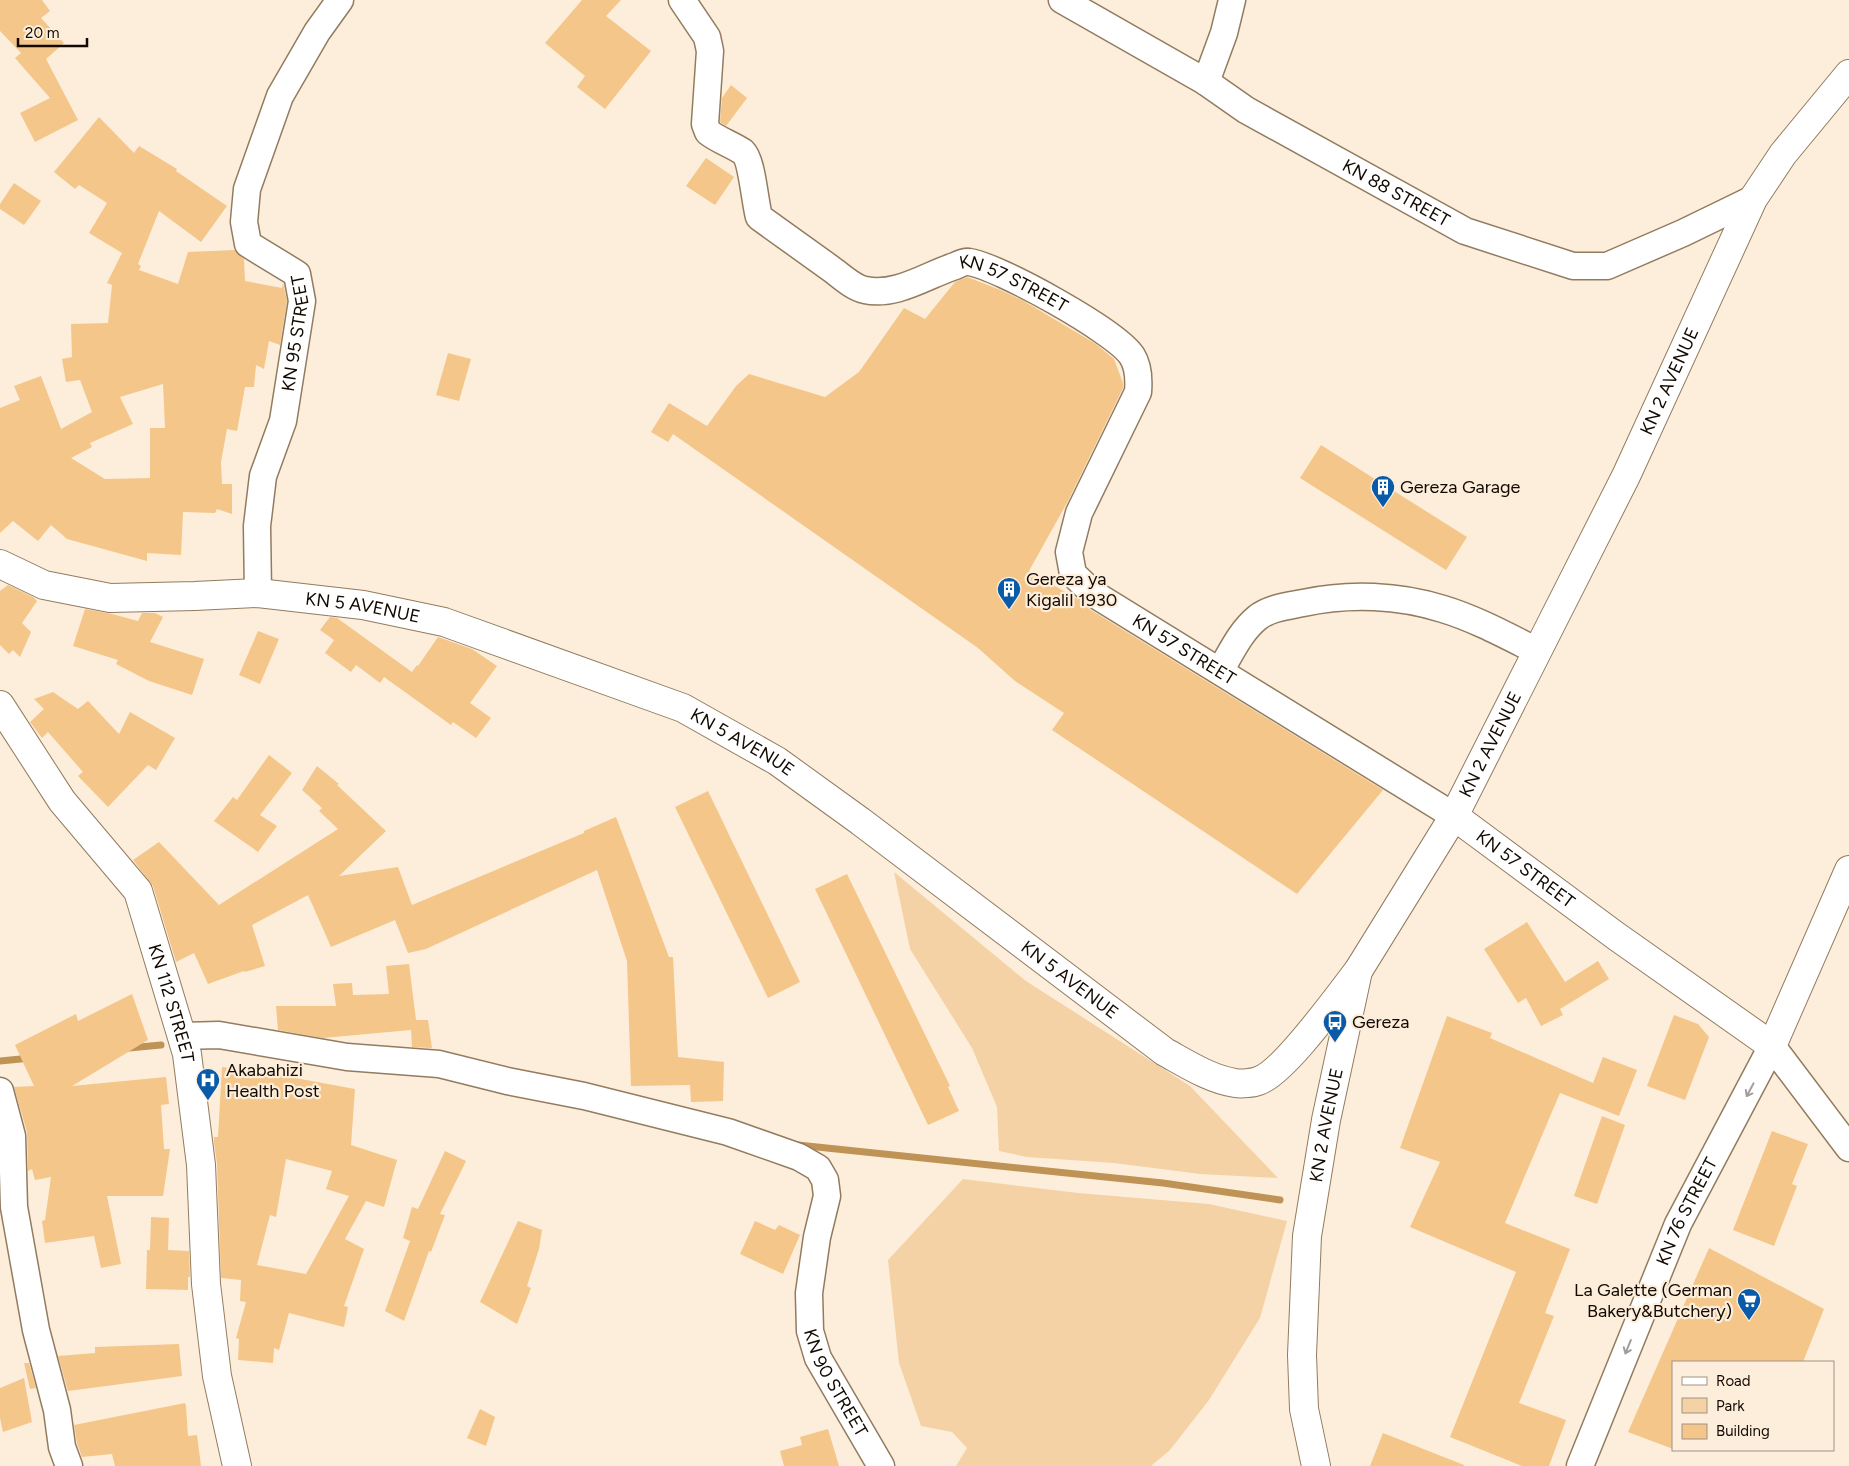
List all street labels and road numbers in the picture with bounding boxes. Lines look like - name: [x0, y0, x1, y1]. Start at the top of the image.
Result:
- street label: KN 88 STREET: [1338, 154, 1454, 231]
- street label: KN 57 STREET: [957, 250, 1072, 317]
- street label: KN 95 STREET: [277, 273, 314, 393]
- street label: KN 2 AVENUE: [1635, 324, 1704, 438]
- street label: KN 5 AVENUE: [304, 588, 422, 628]
- street label: KN 57 STREET: [1128, 609, 1240, 690]
- street label: KN 2 AVENUE: [1454, 688, 1526, 801]
- street label: KN 5 AVENUE: [687, 704, 798, 781]
- street label: KN 57 STREET: [1472, 825, 1579, 913]
- street label: KN 5 AVENUE: [1017, 936, 1123, 1024]
- street label: KN 112 STREET: [144, 941, 199, 1063]
- street label: KN 2 AVENUE: [1305, 1066, 1348, 1184]
- street label: KN 76 STREET: [1651, 1154, 1722, 1269]
- street label: KN 90 STREET: [799, 1326, 872, 1441]

